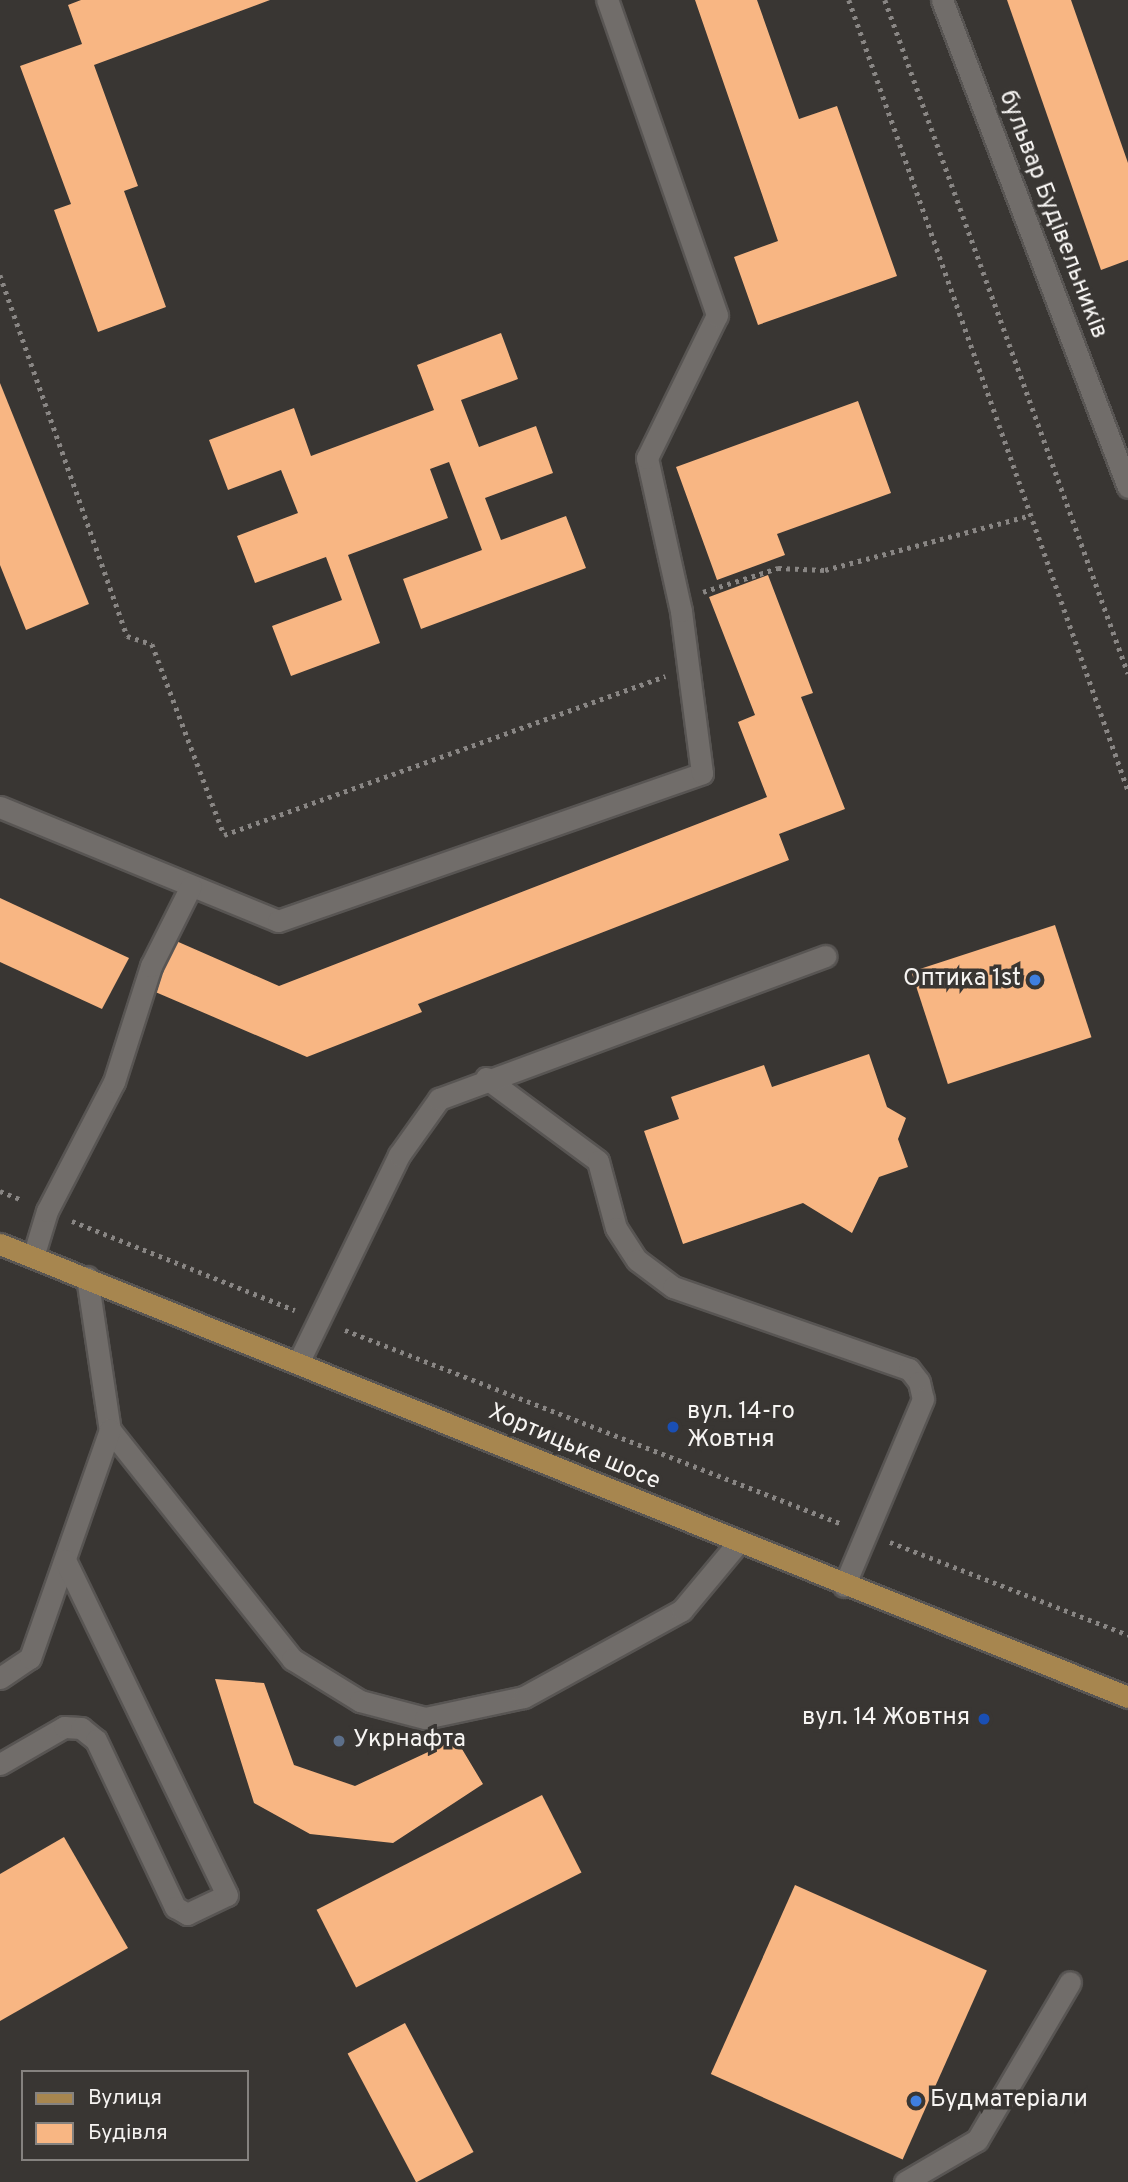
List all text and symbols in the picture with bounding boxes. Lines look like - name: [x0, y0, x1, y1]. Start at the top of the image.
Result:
- street label: бульвар Будівельників: [991, 87, 1113, 343]
- place label: Оптика 1st: [904, 966, 1021, 994]
- marker: Оптика 1st: [1027, 972, 1043, 988]
- street label: Хортицьке шосе: [484, 1399, 664, 1497]
- place label: вул. 14-го Жовтня: [687, 1399, 795, 1455]
- marker: вул. 14-го Жовтня: [665, 1419, 681, 1435]
- place label: вул. 14 Жовтня: [802, 1705, 970, 1733]
- marker: вул. 14 Жовтня: [976, 1711, 992, 1727]
- place label: Укрнафта: [353, 1727, 466, 1755]
- marker: Укрнафта: [331, 1733, 347, 1749]
- legend: [21, 2070, 248, 2161]
- text: Вулиця: [88, 2085, 162, 2112]
- place label: Будматеріали: [930, 2087, 1088, 2115]
- marker: Будматеріали: [908, 2093, 924, 2109]
- text: Будівля: [88, 2120, 168, 2147]

